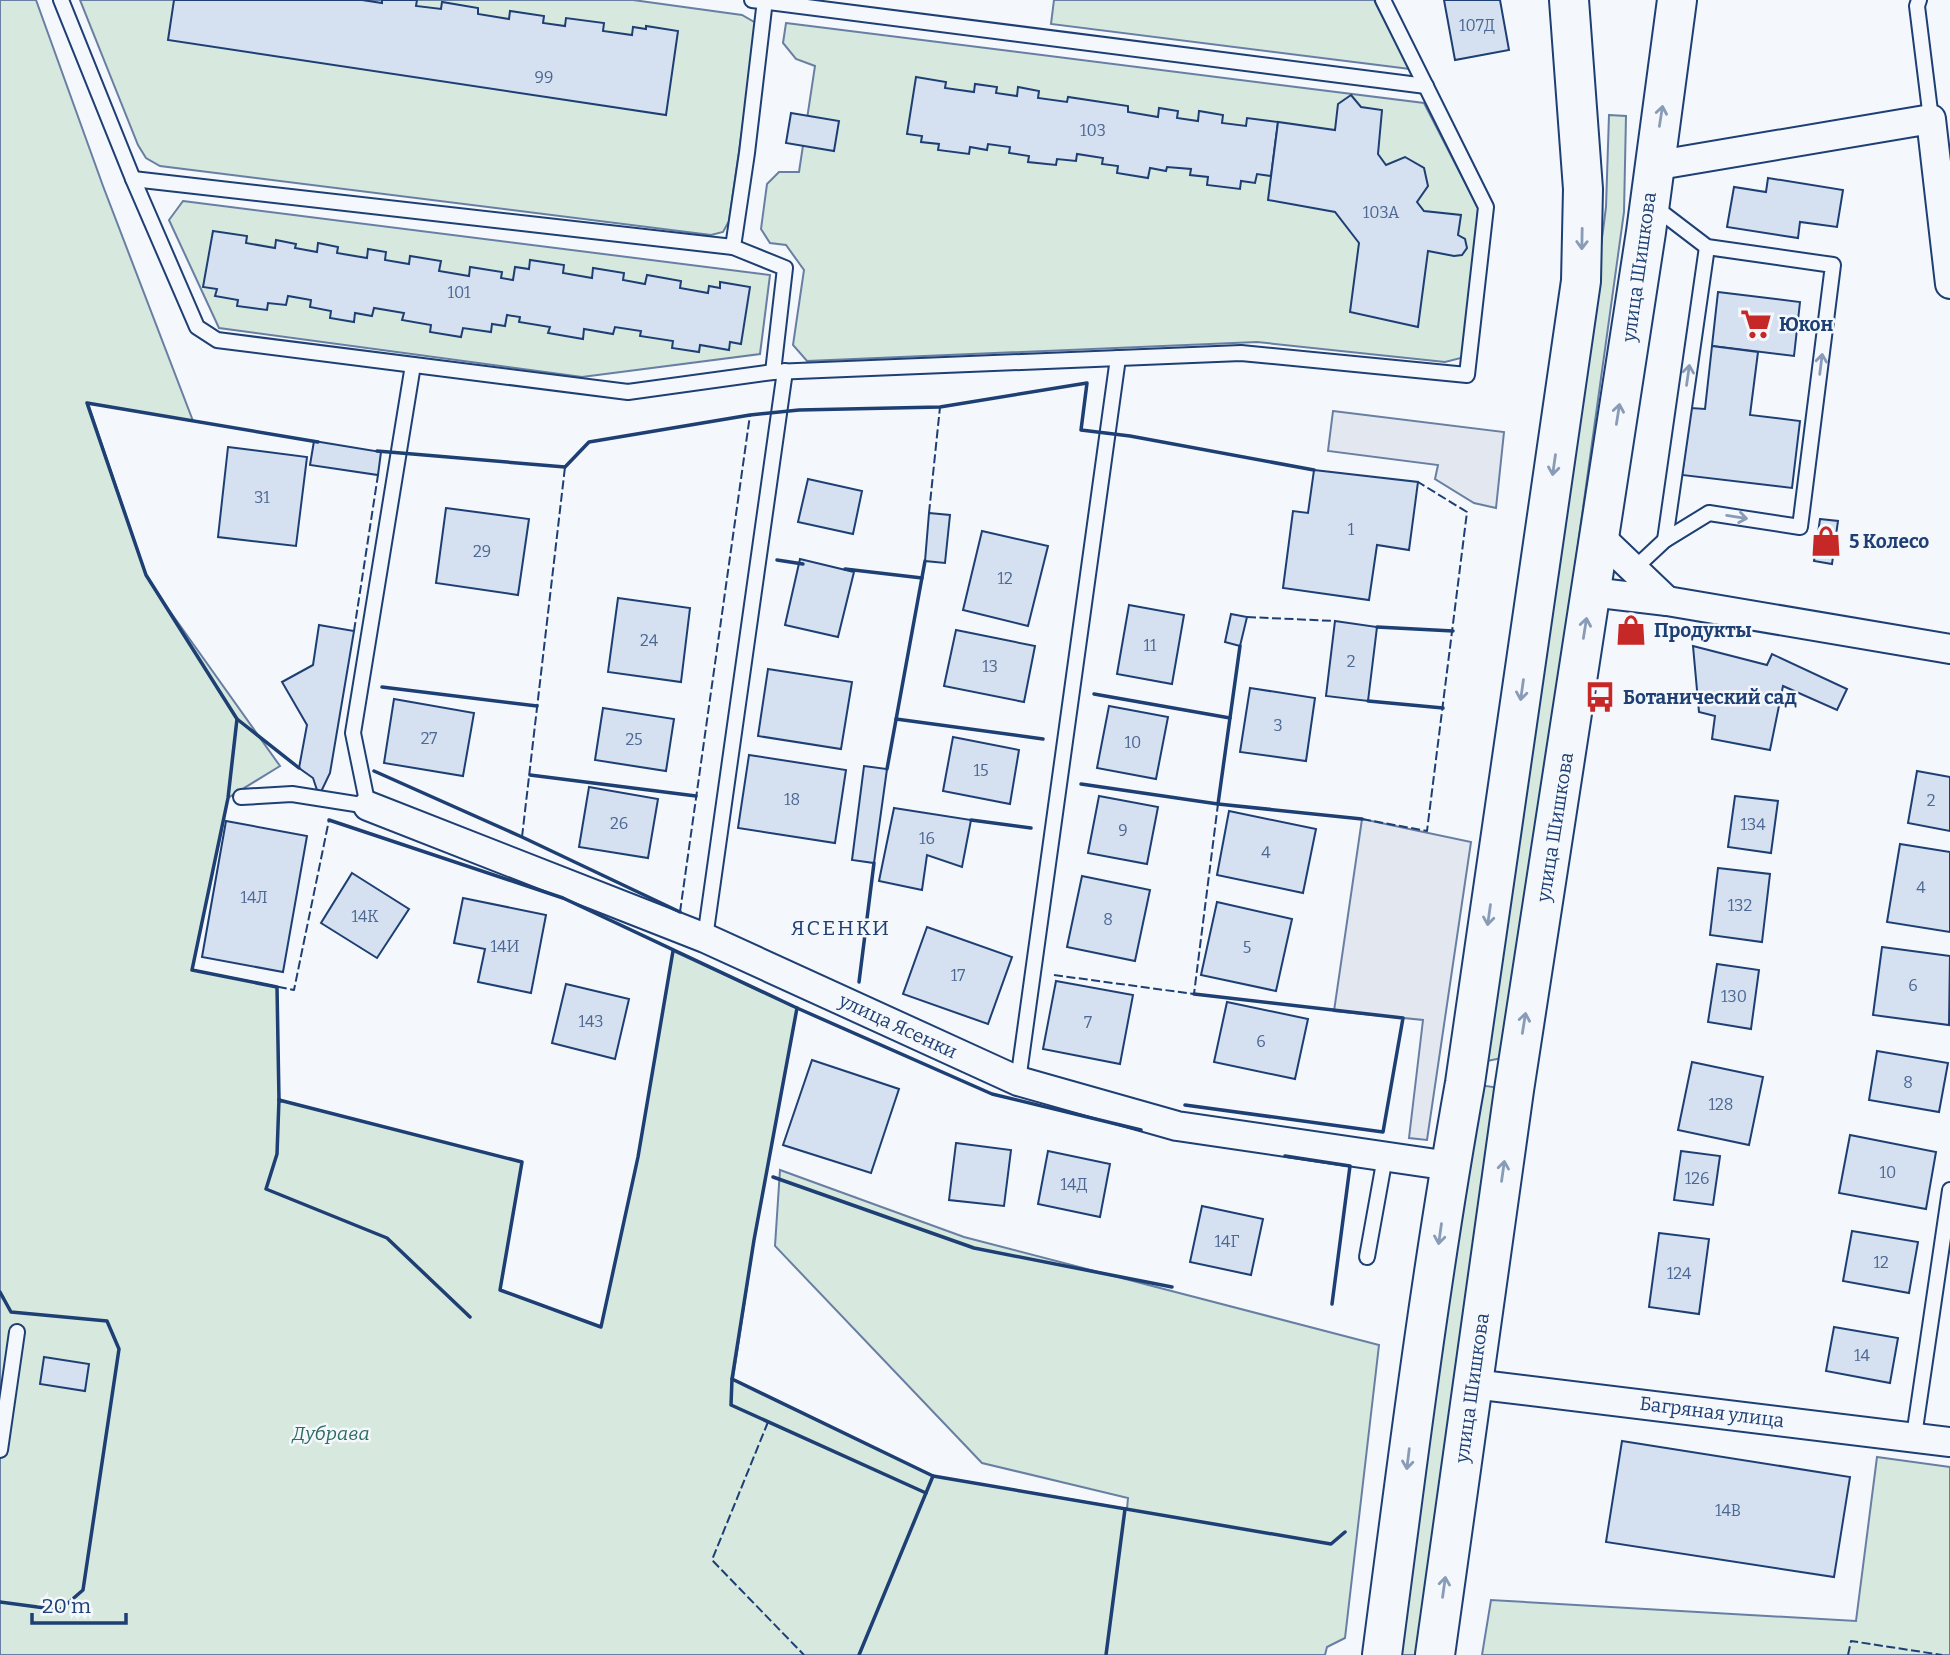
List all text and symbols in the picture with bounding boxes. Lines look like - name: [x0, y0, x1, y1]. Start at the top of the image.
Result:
- house number: 107Д: [1459, 16, 1495, 35]
- house number: 99: [535, 68, 553, 87]
- one-way arrow: [1655, 105, 1668, 128]
- house number: 103: [1080, 121, 1106, 140]
- street label: улица Шишкова: [1617, 190, 1661, 344]
- house number: 103А: [1363, 203, 1400, 222]
- one-way arrow: [1575, 227, 1589, 250]
- house number: 101: [447, 283, 471, 302]
- supermarket icon: Юкон: [1739, 307, 1773, 341]
- place label: Юкон: [1779, 313, 1834, 336]
- one-way arrow: [1814, 354, 1827, 376]
- one-way arrow: [1682, 364, 1695, 387]
- one-way arrow: [1612, 403, 1625, 425]
- one-way arrow: [1547, 453, 1560, 476]
- house number: 31: [254, 488, 270, 507]
- one-way arrow: [1725, 511, 1748, 524]
- house number: 1: [1348, 520, 1355, 539]
- shop icon: 5 Колесо: [1809, 524, 1843, 558]
- place label: 5 Колесо: [1849, 530, 1929, 553]
- house number: 29: [473, 542, 491, 561]
- house number: 12: [997, 569, 1013, 588]
- shop icon: Продукты: [1614, 613, 1648, 647]
- one-way arrow: [1579, 617, 1592, 640]
- place label: Продукты: [1654, 619, 1752, 642]
- house number: 24: [640, 631, 659, 650]
- house number: 11: [1144, 636, 1157, 655]
- house number: 2: [1347, 652, 1355, 671]
- house number: 13: [982, 657, 998, 676]
- one-way arrow: [1515, 678, 1528, 701]
- bus stop icon: Ботанический сад: [1583, 680, 1617, 714]
- place label: Ботанический сад: [1623, 686, 1797, 709]
- house number: 3: [1273, 716, 1283, 735]
- house number: 27: [421, 729, 437, 748]
- house number: 25: [625, 730, 643, 749]
- house number: 10: [1125, 733, 1141, 752]
- street label: улица Шишкова: [1532, 750, 1578, 904]
- house number: 15: [973, 761, 989, 780]
- house number: 18: [784, 790, 800, 809]
- house number: 2: [1927, 791, 1935, 810]
- house number: 26: [610, 814, 628, 833]
- house number: 134: [1741, 815, 1766, 834]
- house number: 9: [1118, 821, 1128, 840]
- house number: 16: [919, 829, 935, 848]
- house number: 4: [1261, 843, 1271, 862]
- house number: 4: [1916, 878, 1926, 897]
- house number: 14Л: [240, 888, 268, 907]
- house number: 132: [1728, 896, 1752, 915]
- one-way arrow: [1482, 903, 1495, 926]
- house number: 14К: [351, 907, 379, 926]
- house number: 8: [1103, 910, 1113, 929]
- district label: ЯСЕНКИ: [791, 915, 891, 941]
- house number: 14И: [491, 937, 519, 956]
- house number: 5: [1243, 938, 1251, 957]
- house number: 17: [951, 966, 965, 985]
- house number: 6: [1908, 976, 1918, 995]
- house number: 130: [1721, 987, 1747, 1006]
- street label: улица Ясенки: [834, 988, 961, 1063]
- house number: 14З: [578, 1012, 604, 1031]
- one-way arrow: [1518, 1012, 1531, 1035]
- house number: 7: [1084, 1013, 1092, 1032]
- house number: 6: [1256, 1032, 1266, 1051]
- house number: 8: [1903, 1073, 1913, 1092]
- house number: 128: [1709, 1095, 1733, 1114]
- one-way arrow: [1496, 1160, 1509, 1183]
- house number: 10: [1880, 1163, 1896, 1182]
- house number: 126: [1685, 1169, 1709, 1188]
- house number: 14Д: [1061, 1175, 1087, 1194]
- one-way arrow: [1433, 1222, 1446, 1245]
- house number: 14Г: [1215, 1232, 1239, 1251]
- house number: 12: [1873, 1253, 1889, 1272]
- house number: 124: [1667, 1264, 1692, 1283]
- street label: улица Шишкова: [1450, 1311, 1494, 1465]
- house number: 14: [1854, 1346, 1871, 1365]
- street label: Багряная улица: [1638, 1392, 1786, 1432]
- park label: Дубрава: [290, 1422, 370, 1445]
- one-way arrow: [1401, 1447, 1414, 1470]
- house number: 14В: [1715, 1501, 1741, 1520]
- one-way arrow: [1438, 1577, 1451, 1599]
- scale bar: [32, 1582, 126, 1626]
- text: 20 m: [42, 1593, 91, 1619]

